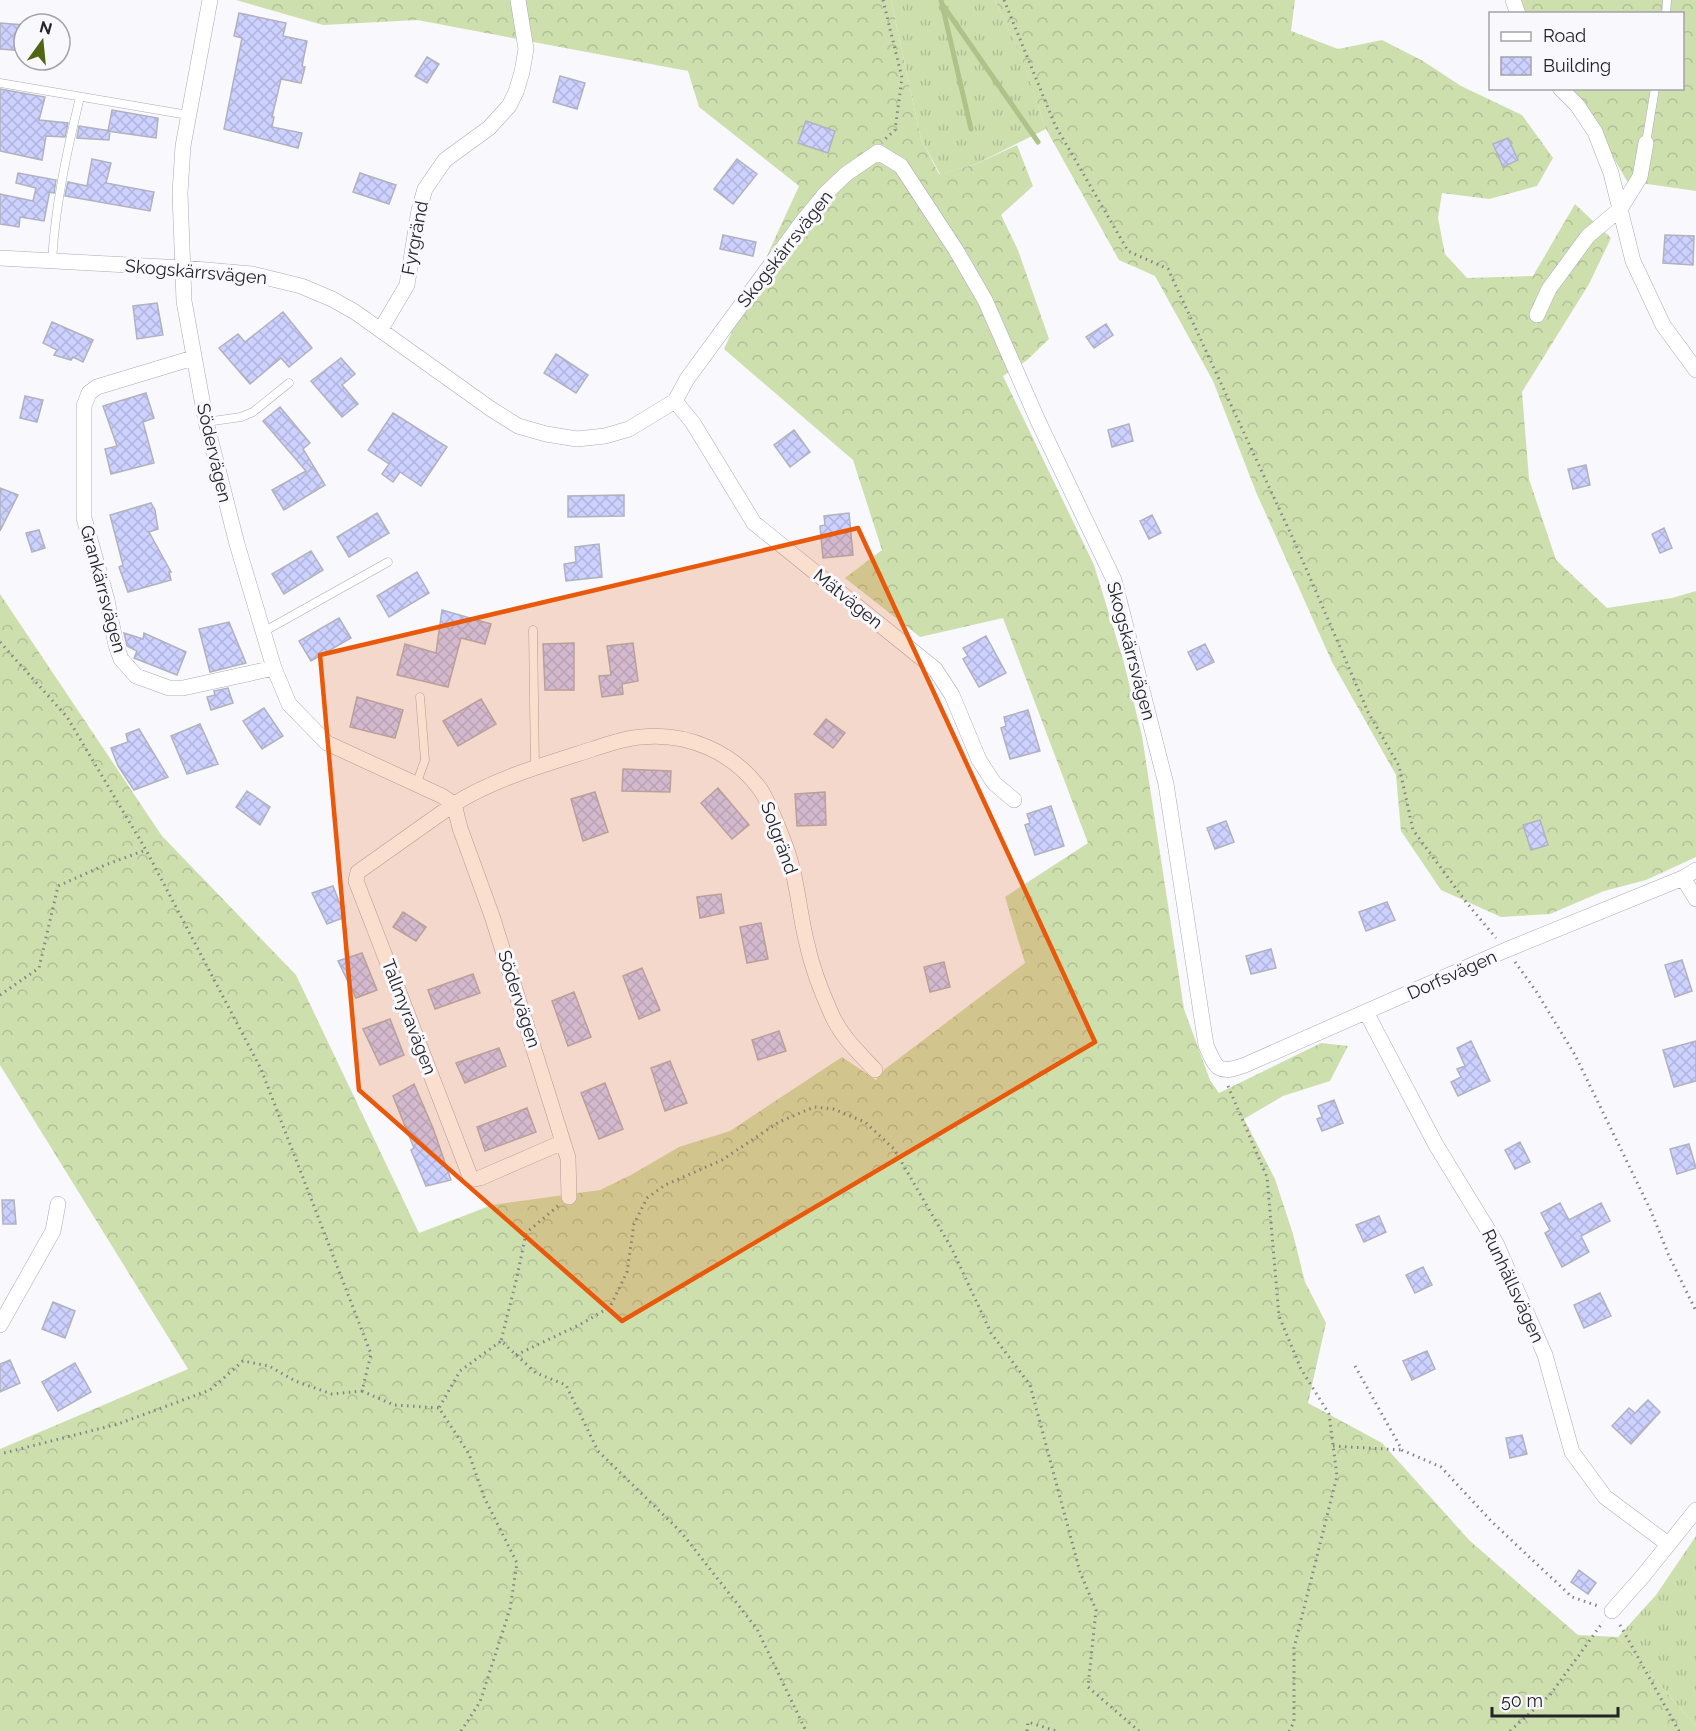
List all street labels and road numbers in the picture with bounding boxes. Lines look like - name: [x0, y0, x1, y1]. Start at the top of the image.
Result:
- street label: Skogskärrsvägen: [733, 186, 837, 311]
- street label: Fyrgränd: [397, 199, 432, 277]
- street label: Skogskärrsvägen: [124, 255, 268, 288]
- street label: Södervägen: [193, 401, 236, 504]
- street label: Grankärrsvägen: [76, 523, 131, 655]
- street label: Mätvägen: [810, 564, 887, 633]
- street label: Skogskärrsvägen: [1103, 579, 1160, 722]
- street label: Solgränd: [757, 799, 802, 877]
- street label: Dorfsvägen: [1404, 945, 1500, 1004]
- street label: Södervägen: [494, 948, 545, 1050]
- street label: Tallmyravägen: [378, 956, 441, 1078]
- street label: Runhällsvägen: [1478, 1226, 1549, 1346]

